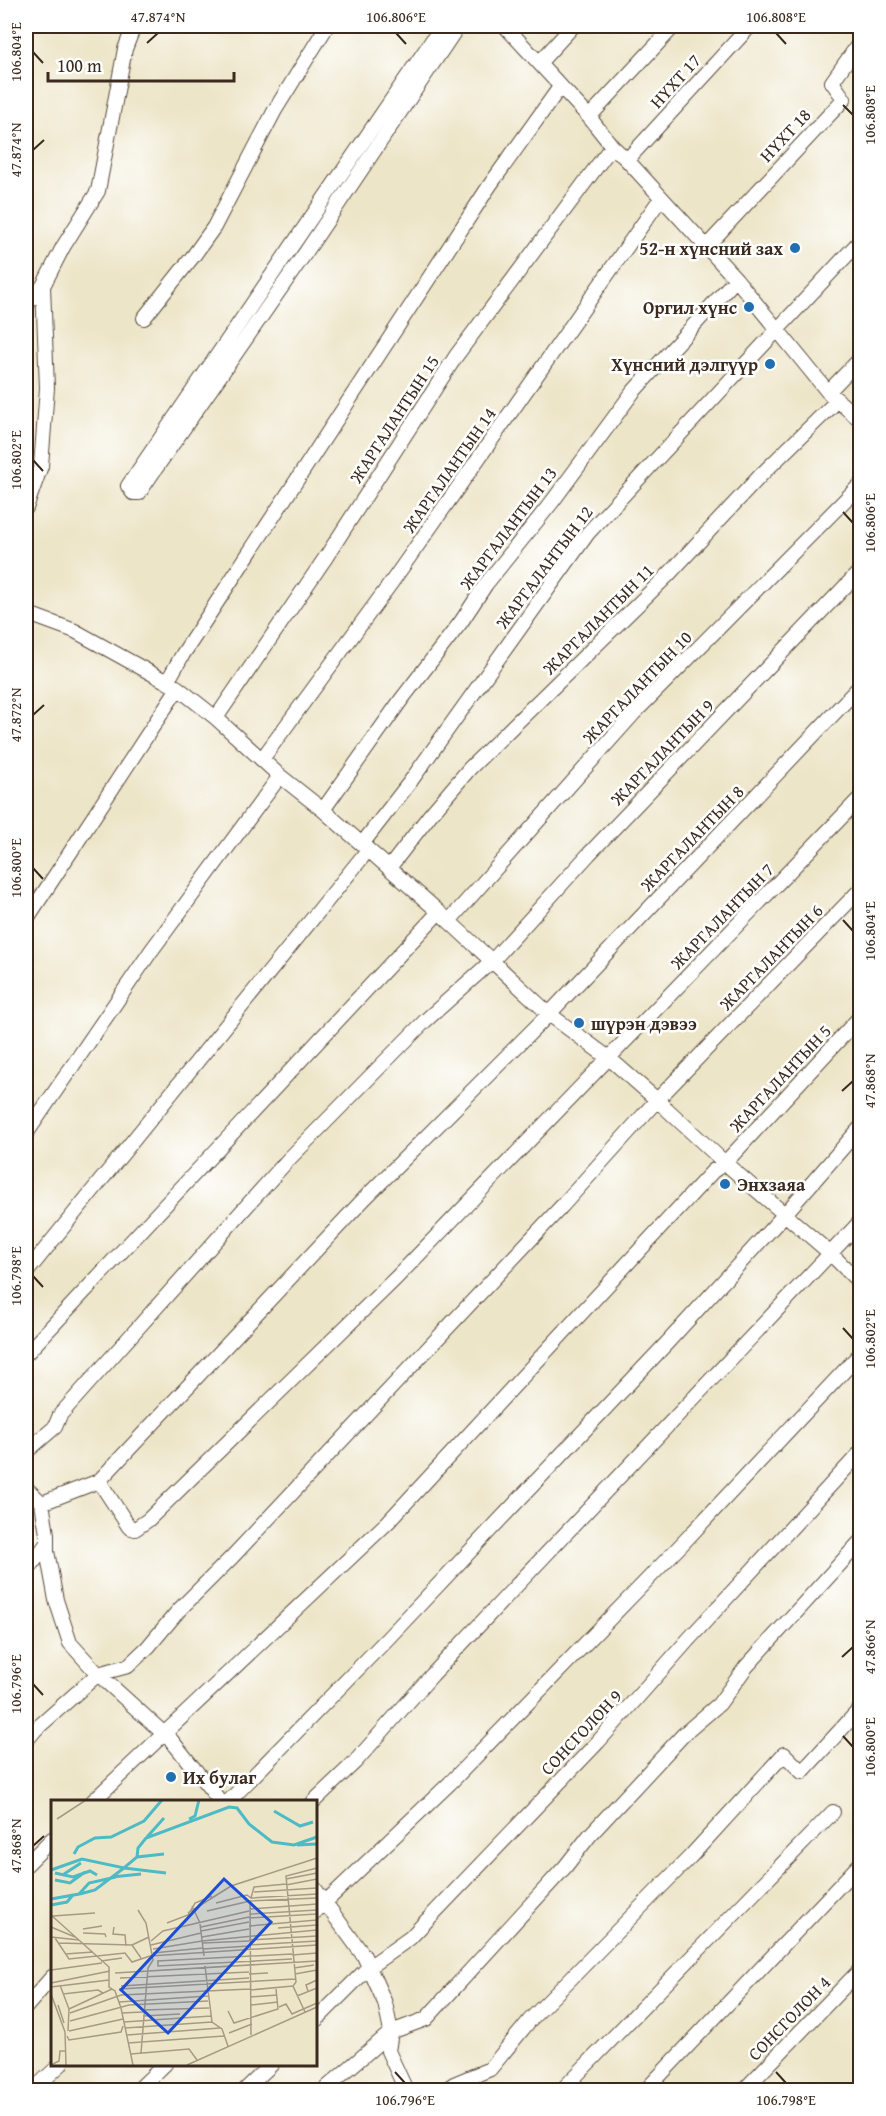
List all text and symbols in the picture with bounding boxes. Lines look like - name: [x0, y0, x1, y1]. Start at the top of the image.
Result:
- text: 47.874°N: [131, 6, 186, 27]
- text: 106.806°E: [366, 6, 426, 27]
- text: 106.808°E: [746, 6, 806, 27]
- text: 106.804°E: [5, 22, 26, 82]
- scale bar: [48, 45, 234, 83]
- street label: НҮХТ 17: [643, 48, 707, 114]
- text: 100 m: [57, 52, 102, 79]
- text: 106.808°E: [859, 85, 880, 145]
- street label: НҮХТ 18: [753, 102, 817, 168]
- text: 47.874°N: [5, 122, 26, 177]
- place label: 52-н хүнсний зах: [639, 235, 784, 262]
- marker: 52-н хүнсний зах: [788, 241, 802, 255]
- place label: Оргил хүнс: [643, 294, 737, 321]
- marker: Оргил хүнс: [742, 300, 756, 314]
- street label: ЖАРГАЛАНТЫН 15: [342, 350, 446, 489]
- place label: Хүнсний дэлгүүр: [611, 351, 758, 378]
- marker: Хүнсний дэлгүүр: [763, 357, 777, 371]
- street label: ЖАРГАЛАНТЫН 14: [395, 402, 502, 539]
- text: 106.802°E: [5, 430, 26, 490]
- street label: ЖАРГАЛАНТЫН 13: [452, 461, 563, 596]
- text: 106.806°E: [859, 493, 880, 553]
- street label: ЖАРГАЛАНТЫН 12: [488, 500, 599, 635]
- street label: ЖАРГАЛАНТЫН 11: [535, 557, 660, 682]
- street label: ЖАРГАЛАНТЫН 10: [575, 624, 698, 750]
- text: 47.872°N: [5, 687, 26, 742]
- street label: ЖАРГАЛАНТЫН 9: [603, 693, 720, 812]
- street label: ЖАРГАЛАНТЫН 8: [633, 779, 750, 898]
- text: 106.800°E: [5, 838, 26, 898]
- street label: ЖАРГАЛАНТЫН 7: [663, 857, 780, 976]
- street label: ЖАРГАЛАНТЫН 6: [712, 898, 829, 1017]
- text: 106.804°E: [859, 901, 880, 961]
- place label: шүрэн дэвээ: [591, 1010, 697, 1037]
- marker: шүрэн дэвээ: [572, 1016, 586, 1030]
- street label: ЖАРГАЛАНТЫН 5: [722, 1018, 837, 1139]
- text: 47.868°N: [859, 1053, 880, 1108]
- place label: Энхзаяа: [737, 1171, 806, 1198]
- marker: Энхзаяа: [718, 1177, 732, 1191]
- text: 106.798°E: [5, 1246, 26, 1306]
- text: 106.802°E: [859, 1309, 880, 1369]
- text: 47.866°N: [859, 1619, 880, 1674]
- text: 106.796°E: [5, 1654, 26, 1714]
- street label: СОНСГОЛОН 9: [534, 1683, 628, 1781]
- text: 106.800°E: [859, 1717, 880, 1777]
- place label: Их булаг: [183, 1764, 256, 1791]
- marker: Их булаг: [164, 1770, 178, 1784]
- inset map: [51, 1800, 316, 2065]
- text: 47.868°N: [5, 1818, 26, 1873]
- street label: СОНСГОЛОН 4: [741, 1969, 837, 2067]
- text: 106.796°E: [375, 2089, 435, 2110]
- text: 106.798°E: [756, 2089, 816, 2110]

